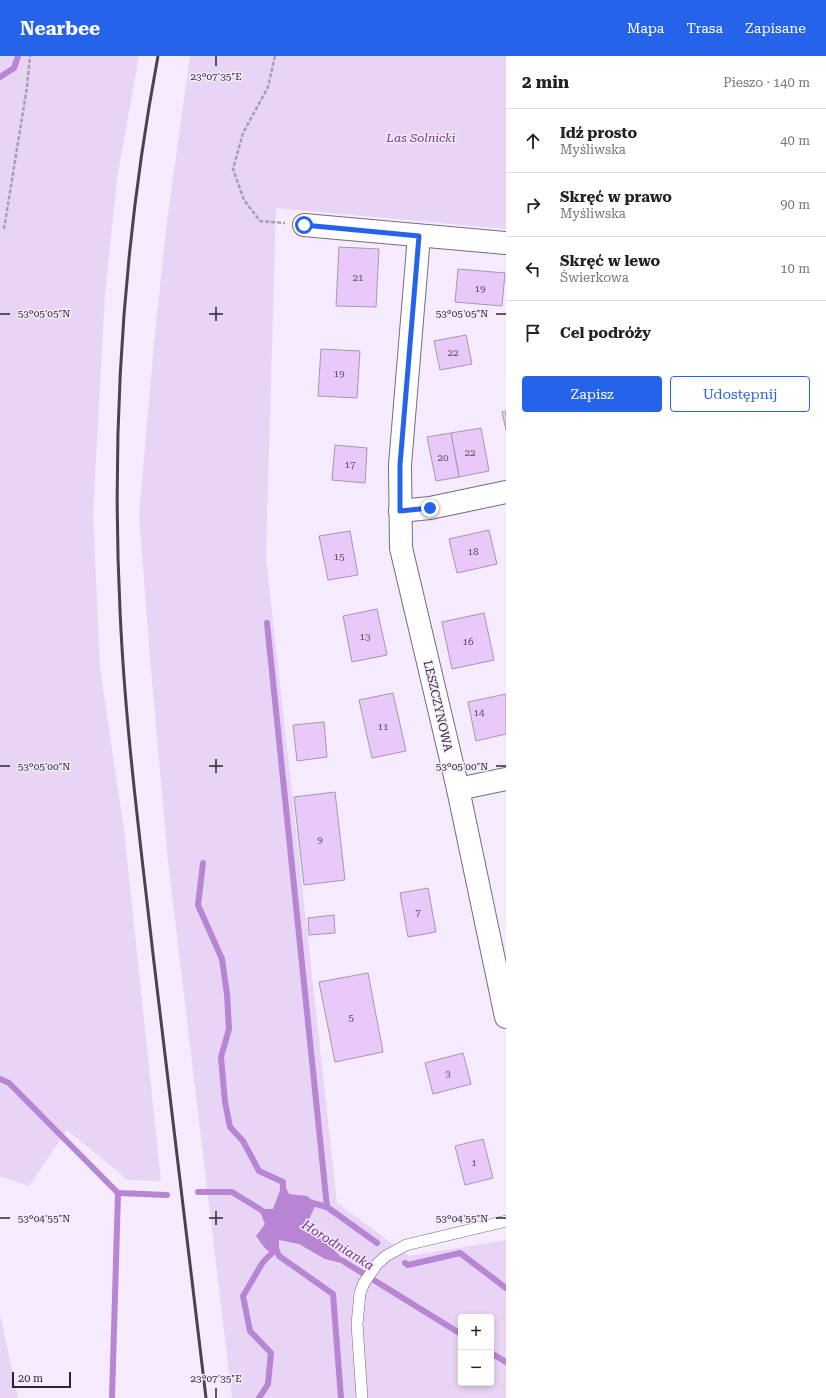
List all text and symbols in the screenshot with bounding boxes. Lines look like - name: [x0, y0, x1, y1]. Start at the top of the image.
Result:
- text: Nearbee: [20, 17, 100, 40]
- text: Mapa: [627, 20, 664, 36]
- text: Trasa: [686, 20, 723, 36]
- text: Zapisane: [745, 20, 806, 36]
- text: 23°07'35"E: [190, 71, 242, 82]
- text: 2 min: [522, 72, 569, 92]
- text: Pieszo · 140 m: [723, 75, 810, 90]
- text: Idź prosto: [560, 124, 637, 142]
- icon: ahead: [522, 130, 544, 152]
- park label: Las Solnicki: [385, 131, 456, 145]
- text: 40 m: [780, 133, 810, 148]
- text: Myśliwska: [560, 142, 626, 157]
- text: Skręć w prawo: [560, 188, 672, 206]
- icon: right: [522, 194, 544, 216]
- text: 90 m: [780, 197, 810, 212]
- text: Myśliwska: [560, 206, 626, 221]
- route start: [295, 216, 313, 234]
- text: Skręć w lewo: [560, 252, 660, 270]
- icon: left: [522, 258, 544, 280]
- text: 10 m: [780, 261, 810, 276]
- text: Świerkowa: [560, 270, 629, 285]
- house number: 21: [352, 272, 364, 283]
- house number: 19: [474, 283, 486, 294]
- text: 53°05'05"N: [18, 308, 70, 319]
- text: 53°05'05"N: [436, 308, 488, 319]
- icon: arrive: [522, 322, 544, 344]
- text: Cel podróży: [560, 324, 651, 342]
- house number: 22: [447, 347, 459, 358]
- house number: 19: [333, 368, 345, 379]
- button: Zapisz: [522, 376, 662, 412]
- button: Udostępnij: [670, 376, 810, 412]
- house number: 22: [464, 447, 476, 458]
- house number: 20: [437, 452, 449, 463]
- house number: 17: [344, 459, 356, 470]
- route end: [421, 499, 439, 517]
- house number: 18: [467, 546, 479, 557]
- house number: 15: [333, 551, 345, 562]
- house number: 13: [359, 631, 371, 642]
- house number: 16: [462, 636, 474, 647]
- street label: LESZCZYNOWA: [421, 659, 455, 754]
- house number: 14: [473, 707, 485, 718]
- house number: 11: [377, 721, 389, 732]
- text: 53°05'00"N: [18, 761, 70, 772]
- text: 53°05'00"N: [436, 761, 488, 772]
- house number: 9: [317, 834, 323, 845]
- house number: 7: [415, 907, 421, 918]
- house number: 5: [348, 1012, 354, 1023]
- house number: 3: [445, 1068, 451, 1079]
- house number: 1: [471, 1157, 477, 1168]
- text: 53°04'55"N: [18, 1213, 70, 1224]
- text: 53°04'55"N: [436, 1213, 488, 1224]
- water label: Horodnianka: [298, 1216, 377, 1273]
- map controls: [458, 1314, 494, 1386]
- button: +: [458, 1314, 494, 1350]
- button: −: [458, 1350, 494, 1386]
- scale bar: [12, 1370, 71, 1389]
- text: 20 m: [18, 1372, 43, 1385]
- text: 23°07'35"E: [190, 1373, 242, 1384]

